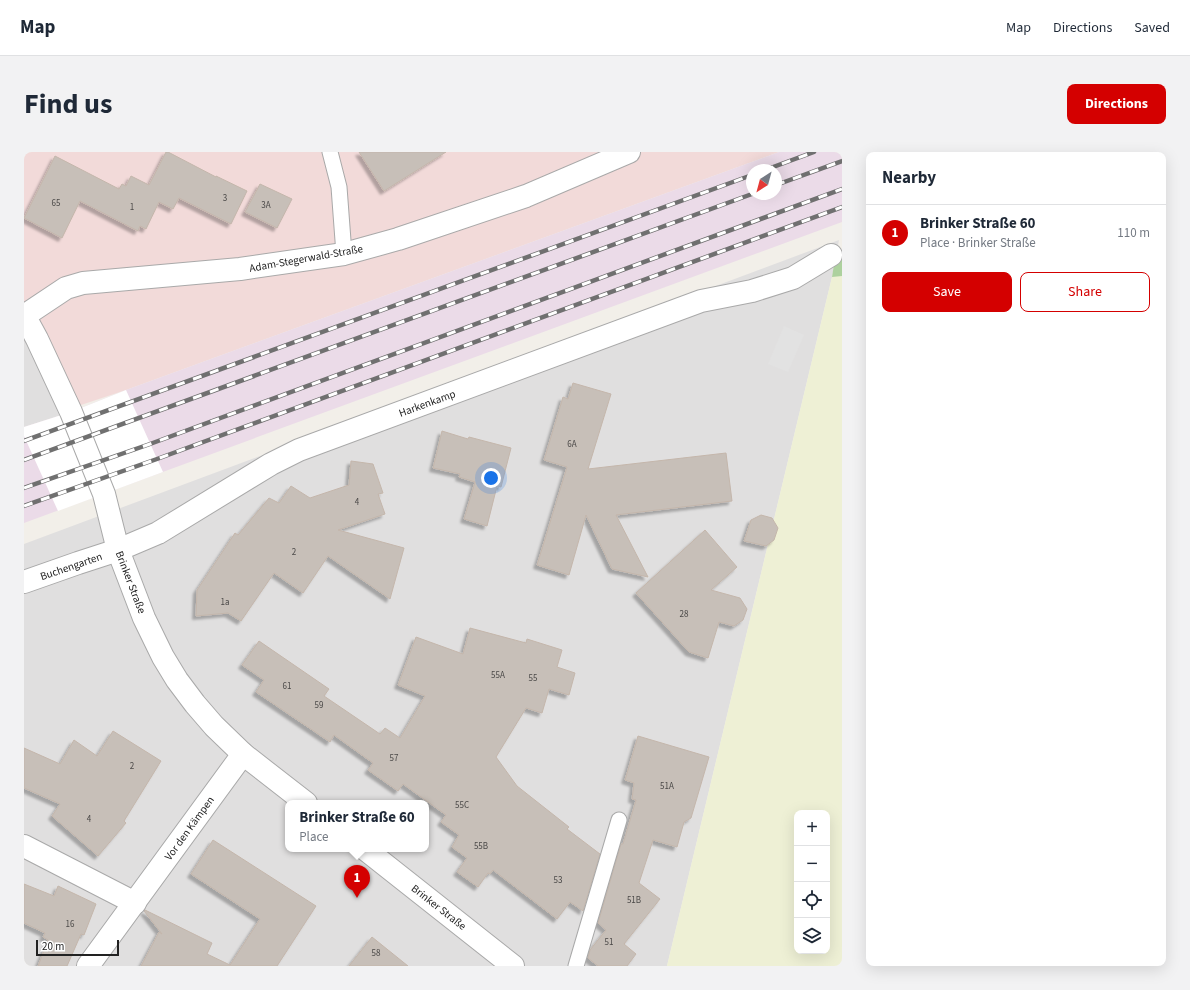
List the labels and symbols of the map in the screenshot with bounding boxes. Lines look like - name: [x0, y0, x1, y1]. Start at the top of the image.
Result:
- north arrow: [746, 164, 782, 200]
- house number: 3: [223, 192, 228, 205]
- house number: 65: [52, 197, 61, 210]
- house number: 3A: [261, 199, 271, 212]
- house number: 1: [130, 201, 134, 214]
- street label: Adam-Stegerwald-Straße: [248, 241, 365, 276]
- street label: Harkenkamp: [397, 386, 458, 421]
- house number: 6A: [567, 438, 577, 451]
- your location: [481, 468, 501, 488]
- house number: 4: [355, 496, 360, 509]
- house number: 2: [292, 546, 297, 559]
- street label: Buchengarten: [38, 549, 104, 584]
- street label: Brinker Straße: [112, 549, 150, 616]
- house number: 1a: [220, 596, 230, 609]
- house number: 28: [680, 608, 689, 621]
- house number: 55A: [491, 669, 505, 682]
- house number: 55: [529, 672, 538, 685]
- house number: 61: [283, 680, 291, 693]
- house number: 59: [315, 699, 324, 712]
- house number: 57: [390, 752, 399, 765]
- house number: 2: [130, 760, 135, 773]
- house number: 51A: [660, 780, 674, 793]
- street label: Vor den Kämpen: [161, 793, 218, 863]
- house number: 55C: [455, 799, 469, 812]
- house number: 4: [87, 813, 92, 826]
- house number: 55B: [474, 840, 488, 853]
- pin: 1: [344, 865, 370, 898]
- house number: 53: [554, 874, 563, 887]
- street label: Brinker Straße: [408, 881, 470, 934]
- house number: 51B: [627, 894, 641, 907]
- house number: 16: [66, 918, 75, 931]
- house number: 51: [605, 936, 613, 949]
- scale bar: [36, 938, 119, 957]
- house number: 58: [372, 947, 381, 960]

